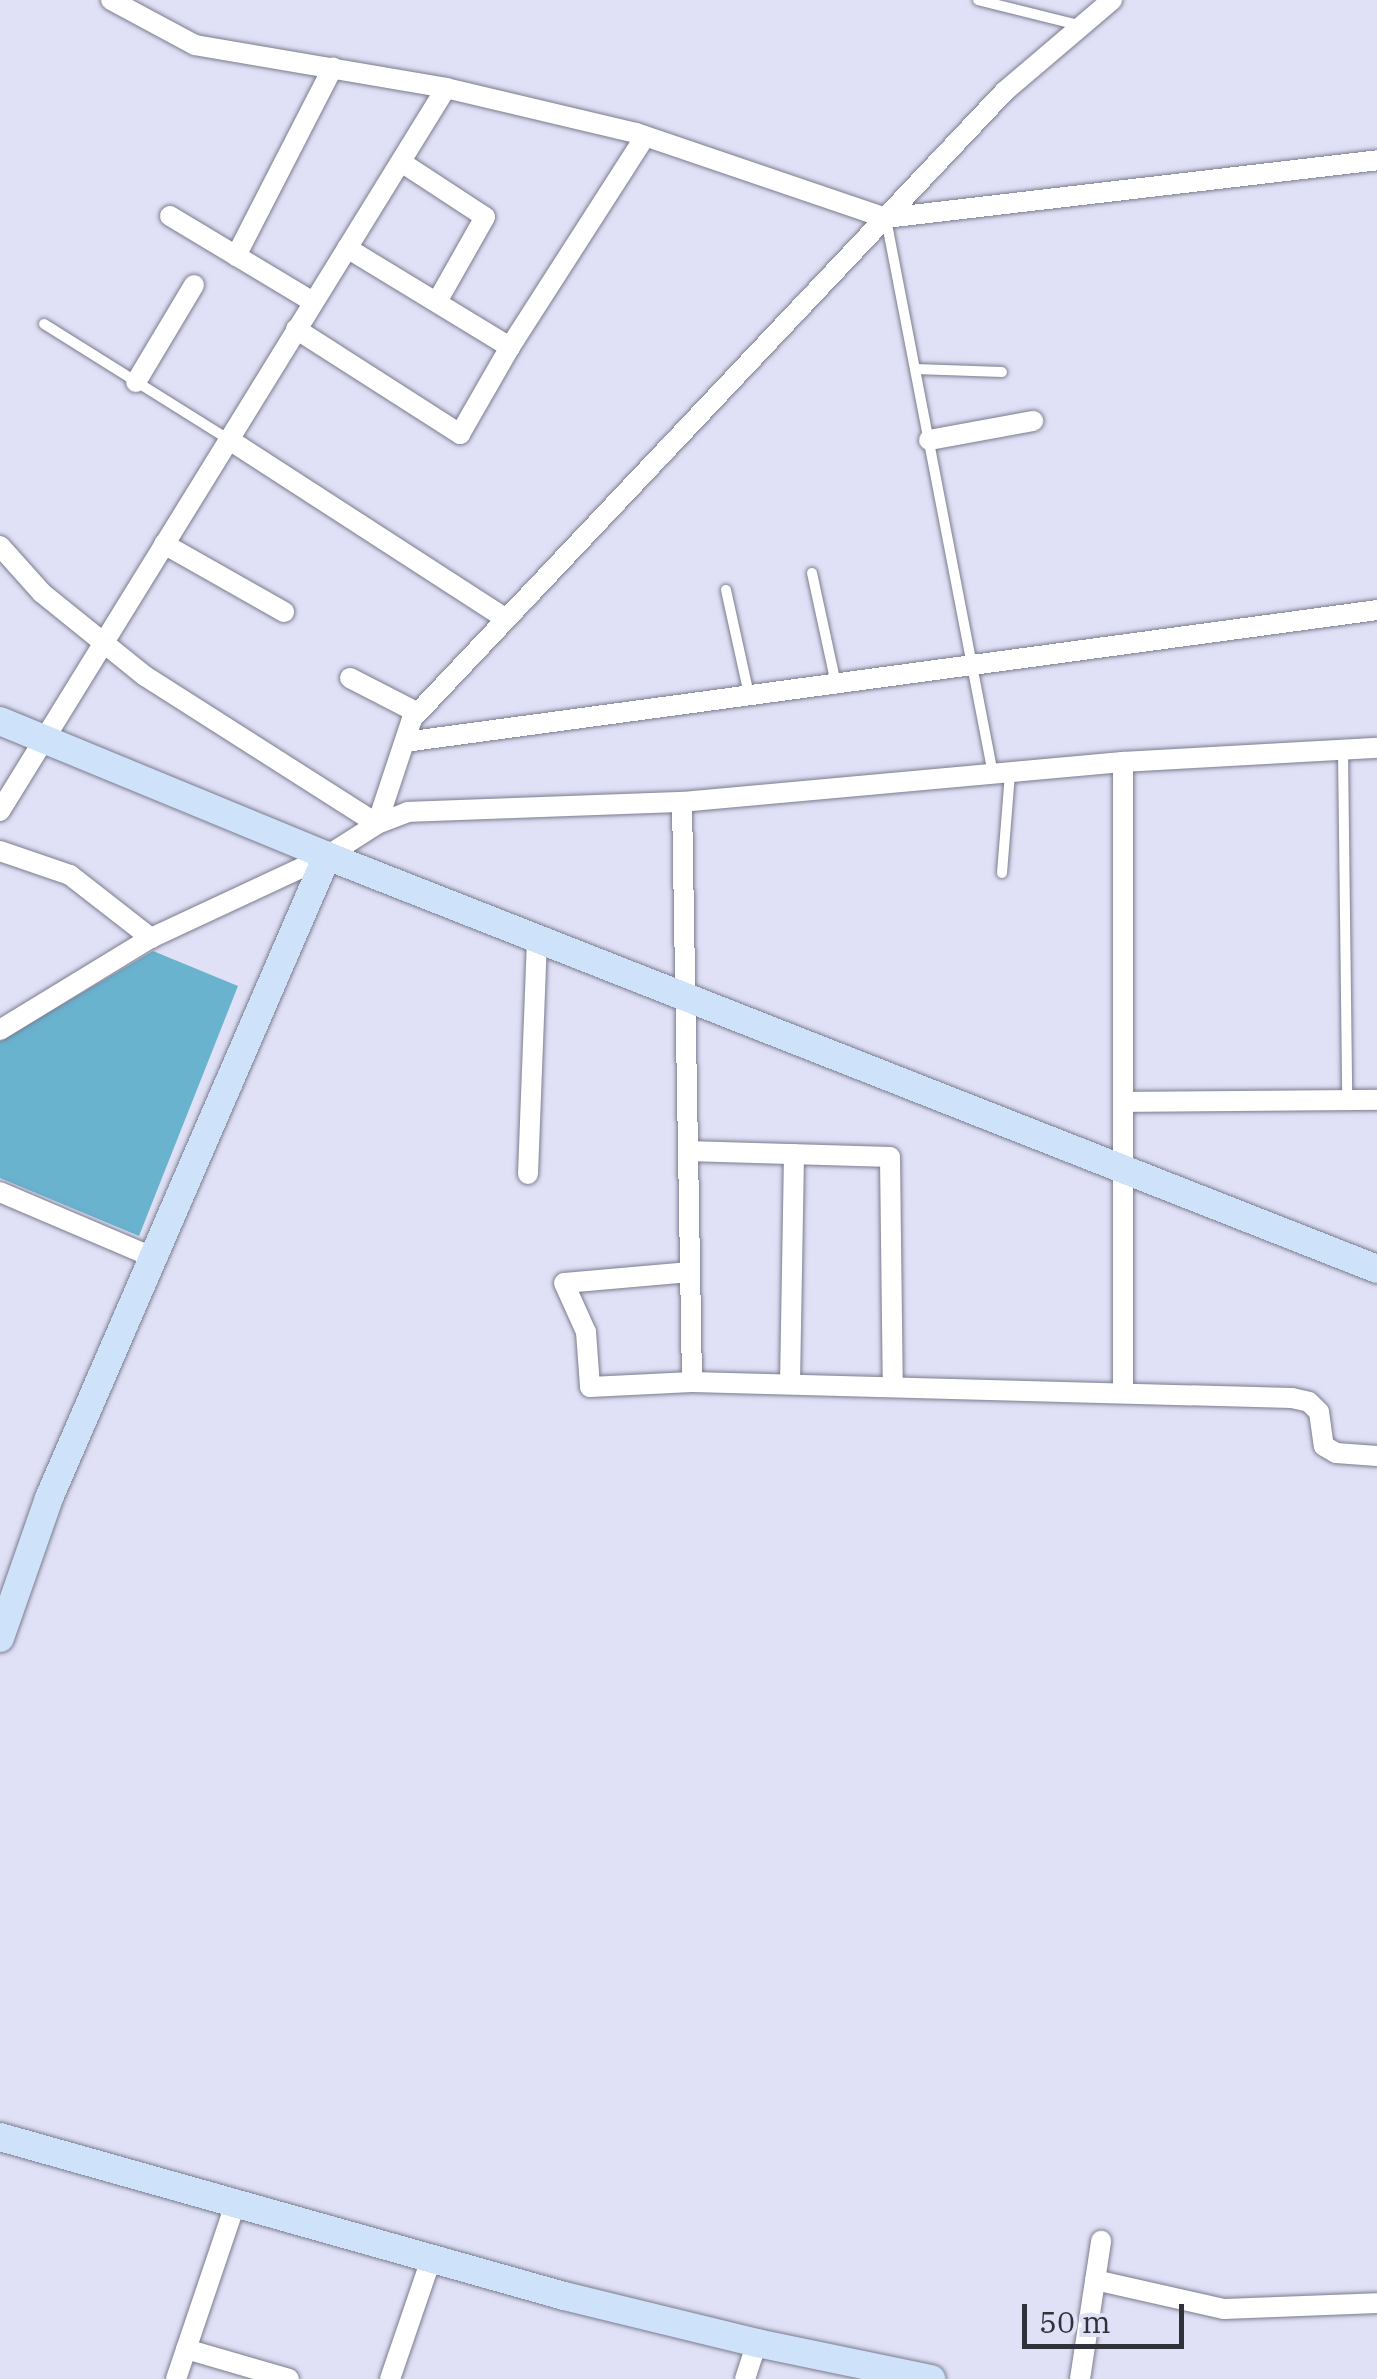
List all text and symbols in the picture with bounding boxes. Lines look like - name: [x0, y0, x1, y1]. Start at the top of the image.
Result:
- scale bar: [1027, 2284, 1190, 2346]
- text: 50 m: [1039, 2302, 1111, 2341]

